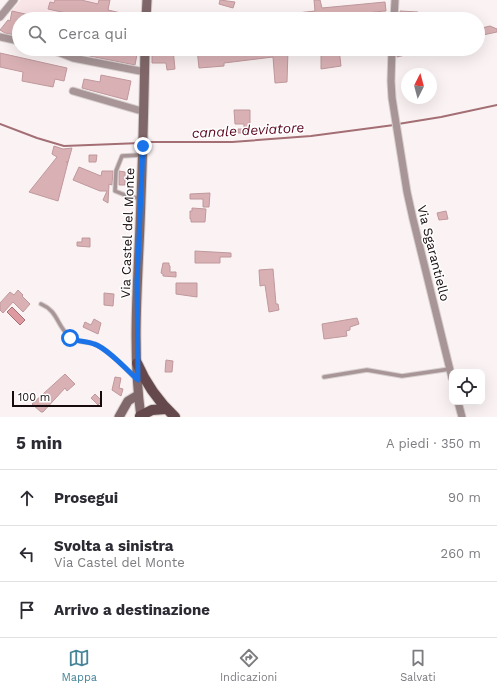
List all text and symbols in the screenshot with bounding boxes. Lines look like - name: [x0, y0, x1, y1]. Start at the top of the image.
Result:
- search box: [12, 12, 485, 56]
- icon: search: [26, 23, 48, 45]
- text: Cerca qui: [58, 25, 127, 43]
- north arrow: [401, 68, 437, 104]
- water label: canale deviatore: [191, 119, 305, 141]
- route end: [134, 137, 152, 155]
- street label: Via Castel del Monte: [118, 167, 137, 299]
- street label: Via Sgarantiello: [414, 204, 453, 303]
- route start: [61, 329, 79, 347]
- map controls: [449, 369, 485, 405]
- button: locate: [449, 369, 485, 405]
- scale bar: [12, 389, 102, 408]
- text: 100 m: [18, 391, 50, 404]
- text: 5 min: [16, 433, 62, 453]
- text: A piedi · 350 m: [386, 436, 481, 451]
- icon: ahead: [16, 487, 38, 509]
- text: Prosegui: [54, 489, 118, 507]
- text: 90 m: [448, 490, 481, 505]
- text: Svolta a sinistra: [54, 537, 174, 555]
- icon: left: [16, 543, 38, 565]
- text: 260 m: [441, 546, 481, 561]
- text: Via Castel del Monte: [54, 555, 185, 570]
- icon: arrive: [16, 599, 38, 621]
- text: Arrivo a destinazione: [54, 601, 210, 619]
- tab: Mappa: [61, 647, 97, 684]
- tab: Indicazioni: [220, 647, 277, 684]
- tab: Salvati: [400, 647, 436, 684]

